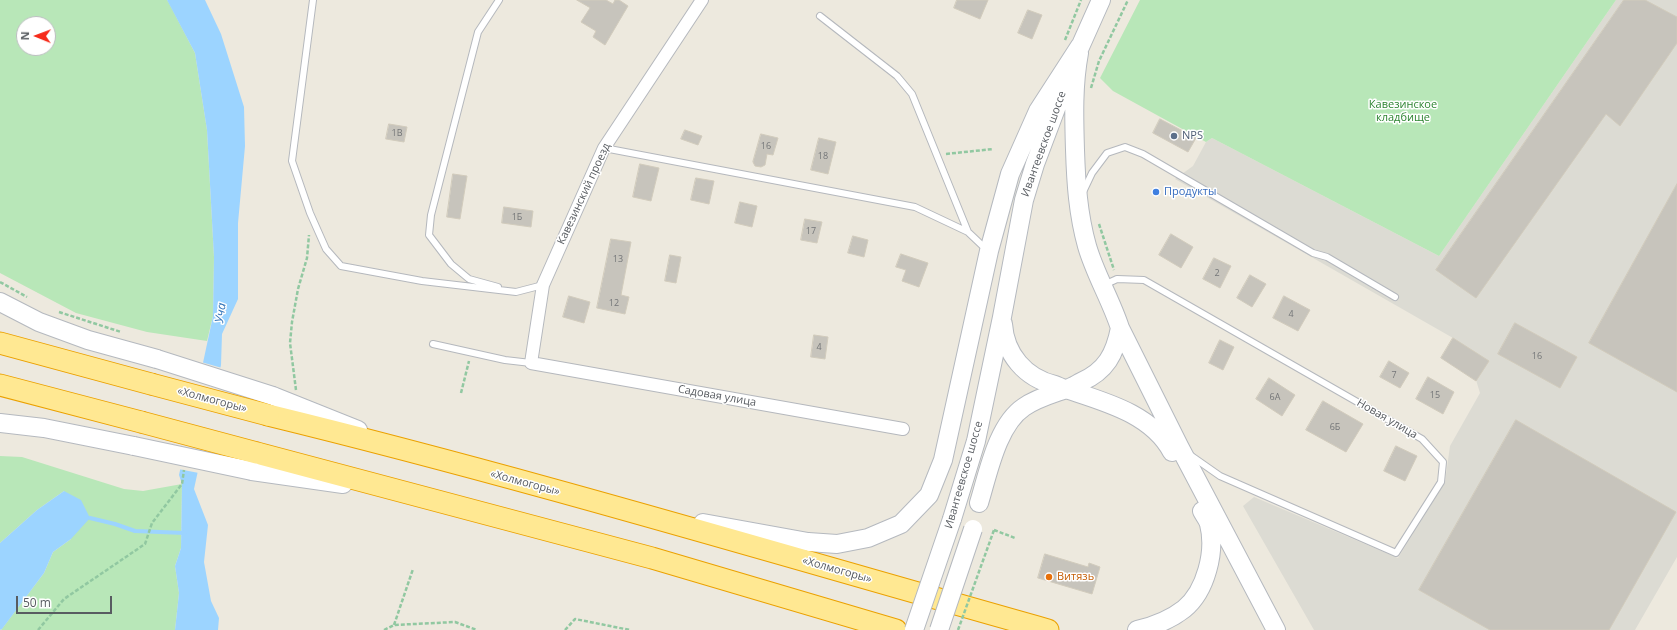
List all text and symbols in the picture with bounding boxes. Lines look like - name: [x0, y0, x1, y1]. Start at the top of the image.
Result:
- north arrow: [16, 16, 56, 56]
- text: N: [17, 31, 32, 40]
- street label: Ивантеевское шоссе: [1019, 89, 1069, 199]
- park label: Кавезинское кладбище: [1369, 98, 1437, 124]
- house number: 1В: [392, 128, 402, 138]
- place label: NPS: [1182, 129, 1203, 143]
- marker: NPS: [1169, 131, 1179, 141]
- street label: Кавезинский проезд: [555, 141, 613, 247]
- house number: 16: [761, 141, 771, 151]
- house number: 18: [818, 151, 828, 161]
- place label: Продукты: [1164, 185, 1216, 199]
- marker: Продукты: [1151, 187, 1161, 197]
- house number: 1Б: [512, 212, 522, 222]
- house number: 17: [806, 226, 816, 236]
- house number: 13: [613, 254, 623, 264]
- house number: 2: [1214, 268, 1220, 278]
- house number: 12: [609, 298, 619, 308]
- water label: Уча: [212, 302, 230, 324]
- house number: 4: [1288, 309, 1294, 319]
- house number: 4: [816, 342, 822, 352]
- house number: 16: [1532, 351, 1542, 361]
- house number: 7: [1391, 370, 1397, 380]
- street label: Садовая улица: [677, 383, 757, 409]
- street label: «Холмогоры»: [176, 384, 248, 416]
- house number: 15: [1430, 390, 1440, 400]
- house number: 6А: [1270, 392, 1280, 402]
- street label: Новая улица: [1354, 396, 1420, 442]
- street label: Ивантеевское шоссе: [942, 420, 986, 530]
- house number: 6Б: [1330, 422, 1340, 432]
- street label: «Холмогоры»: [489, 467, 561, 499]
- street label: «Холмогоры»: [801, 554, 873, 586]
- place label: Витязь: [1057, 570, 1094, 584]
- marker: Витязь: [1044, 572, 1054, 582]
- scale bar: [18, 588, 114, 614]
- text: 50 m: [23, 594, 51, 611]

